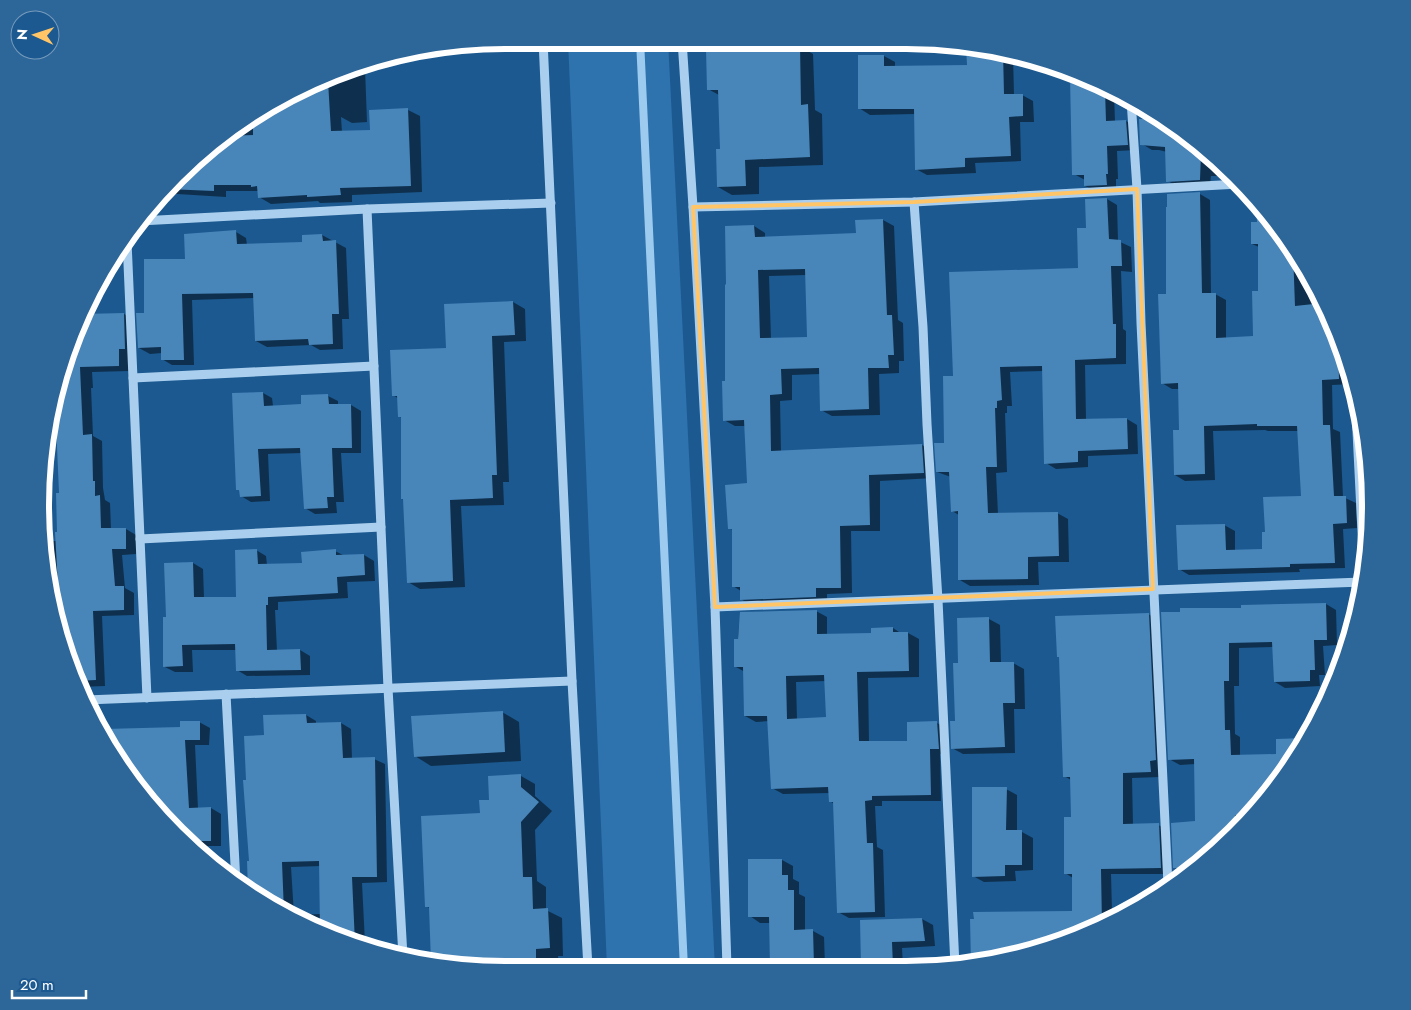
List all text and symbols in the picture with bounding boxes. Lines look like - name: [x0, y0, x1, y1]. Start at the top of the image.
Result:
- north arrow: [10, 10, 60, 60]
- text: N: [12, 28, 32, 40]
- scale bar: [12, 968, 86, 1000]
- text: 20 m: [20, 974, 54, 996]

